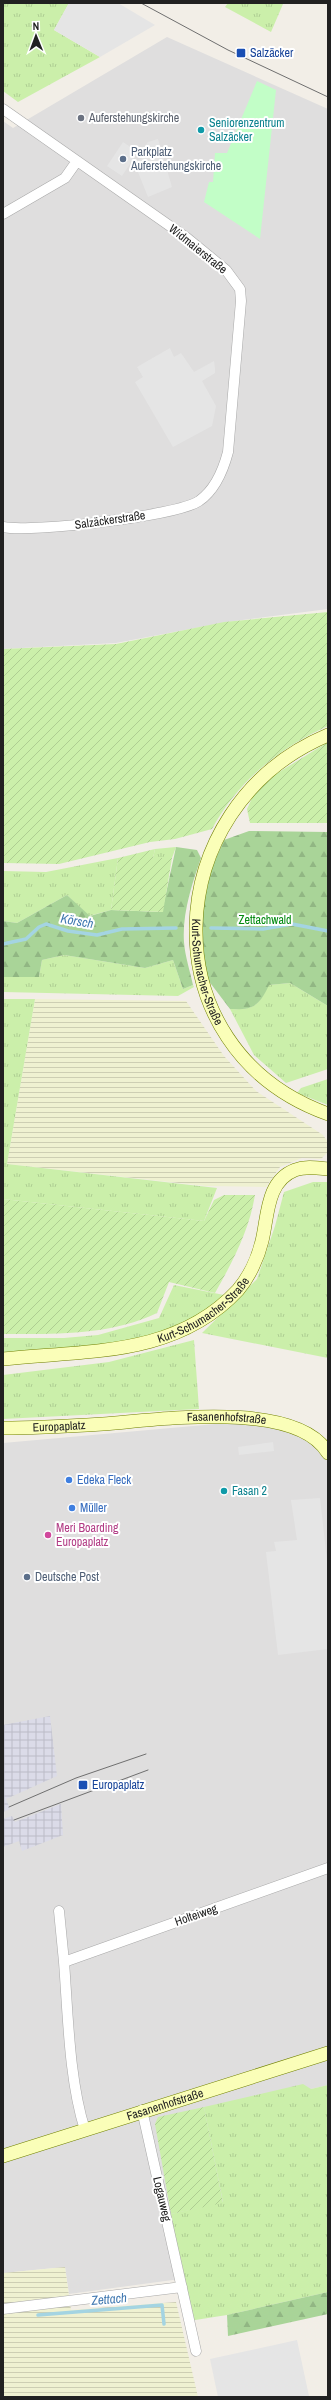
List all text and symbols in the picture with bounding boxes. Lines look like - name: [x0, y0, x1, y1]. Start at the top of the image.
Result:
- north arrow: [16, 16, 56, 56]
- text: N: [32, 19, 39, 33]
- place label: Salzäcker: [250, 45, 294, 61]
- marker: Salzäcker: [235, 47, 247, 59]
- place label: Auferstehungskirche: [88, 110, 179, 126]
- marker: Auferstehungskirche: [76, 113, 86, 123]
- place label: Seniorenzentrum Salzäcker: [209, 115, 284, 145]
- marker: Seniorenzentrum Salzäcker: [196, 125, 206, 135]
- place label: Parkplatz Auferstehungskirche: [130, 144, 221, 174]
- marker: Parkplatz Auferstehungskirche: [118, 154, 128, 164]
- street label: Widmaierstraße: [166, 221, 230, 277]
- street label: Salzäckerstraße: [74, 507, 146, 533]
- water label: Körsch: [59, 910, 95, 932]
- park label: Zettachwald: [238, 912, 292, 928]
- street label: Kurt-Schumacher-Straße: [188, 918, 227, 1028]
- street label: Kurt-Schumacher-Straße: [155, 1274, 253, 1347]
- street label: Fasanenhofstraße: [187, 1409, 268, 1428]
- street label: Europaplatz: [32, 1417, 86, 1436]
- place label: Edeka Fleck: [77, 1472, 131, 1488]
- marker: Edeka Fleck: [64, 1475, 74, 1485]
- place label: Fasan 2: [232, 1483, 267, 1499]
- marker: Fasan 2: [219, 1486, 229, 1496]
- place label: Müller: [80, 1500, 108, 1516]
- marker: Müller: [67, 1503, 77, 1513]
- place label: Meri Boarding Europaplatz: [56, 1520, 119, 1550]
- marker: Meri Boarding Europaplatz: [43, 1530, 53, 1540]
- place label: Deutsche Post: [35, 1569, 99, 1585]
- marker: Deutsche Post: [22, 1572, 32, 1582]
- place label: Europaplatz: [92, 1777, 145, 1793]
- marker: Europaplatz: [77, 1779, 89, 1791]
- street label: Holteiweg: [173, 1900, 220, 1930]
- street label: Fasanenhofstraße: [125, 2085, 205, 2124]
- street label: Logauweg: [149, 2175, 175, 2223]
- water label: Zettach: [90, 2289, 128, 2309]

